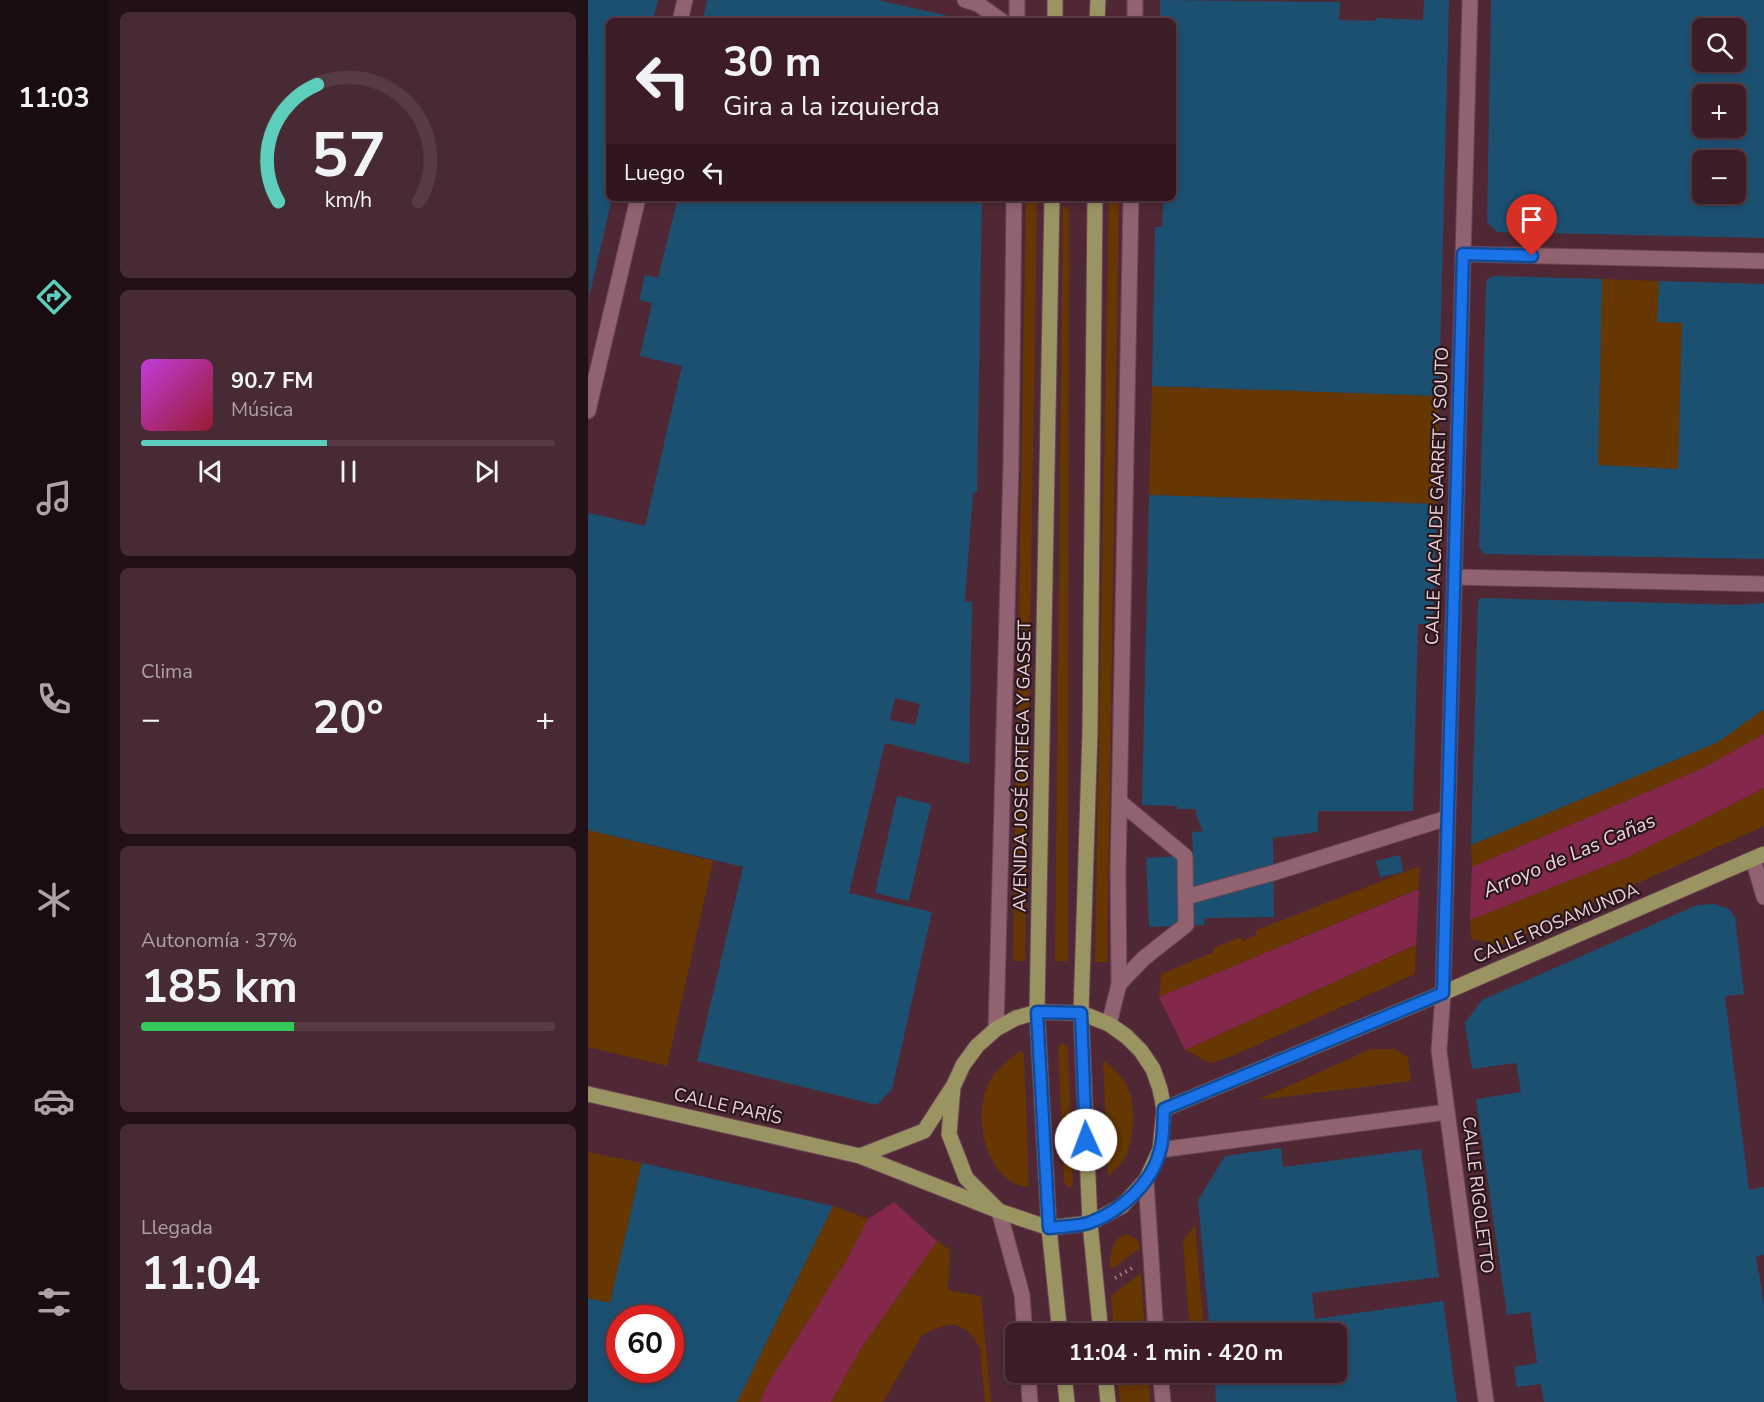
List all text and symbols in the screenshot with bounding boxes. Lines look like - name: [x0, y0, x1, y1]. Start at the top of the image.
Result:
- map controls: [1692, 18, 1746, 204]
- button: search: [1692, 18, 1746, 72]
- text: 30 m: [723, 34, 822, 91]
- icon: left: [624, 42, 702, 120]
- text: 11:03: [18, 80, 90, 117]
- button: +: [1692, 84, 1746, 138]
- text: Gira a la izquierda: [723, 88, 940, 125]
- text: 57: [311, 113, 385, 198]
- button: −: [1692, 150, 1746, 204]
- icon: left: [697, 156, 730, 189]
- text: Luego: [624, 158, 685, 188]
- text: km/h: [324, 185, 372, 215]
- pin: [1506, 194, 1557, 256]
- icon: arrive: [1515, 203, 1548, 236]
- icon: directions: [33, 276, 75, 318]
- street label: CALLE ALCALDE GARRET Y SOUTO: [1420, 347, 1454, 645]
- text: 90.7 FM: [231, 366, 313, 396]
- text: Música: [231, 396, 293, 423]
- icon: previous: [194, 455, 227, 488]
- icon: pause: [332, 455, 365, 488]
- icon: next: [470, 455, 503, 488]
- icon: music: [33, 477, 75, 519]
- street label: AVENIDA JOSÉ ORTEGA Y GASSET: [1007, 620, 1037, 912]
- text: Clima: [141, 658, 193, 685]
- icon: phone: [33, 678, 75, 720]
- text: 20°: [312, 688, 384, 749]
- text: −: [141, 697, 161, 742]
- text: +: [535, 697, 555, 742]
- water label: Arroyo de Las Cañas: [1478, 807, 1660, 904]
- street label: CALLE ROSAMUNDA: [1470, 877, 1642, 969]
- icon: climate: [33, 879, 75, 921]
- text: Autonomía · 37%: [141, 927, 297, 954]
- text: 185 km: [141, 957, 298, 1018]
- icon: car: [33, 1080, 75, 1122]
- street label: CALLE PARÍS: [671, 1082, 785, 1130]
- position arrow: [1054, 1108, 1118, 1172]
- street label: CALLE RIGOLETTO: [1456, 1115, 1500, 1275]
- text: Llegada: [141, 1214, 213, 1241]
- text: 11:04: [141, 1244, 260, 1305]
- icon: filters: [33, 1281, 75, 1323]
- speed limit sign: 60: [606, 1305, 684, 1383]
- text: 11:04 · 1 min · 420 m: [1069, 1338, 1283, 1368]

